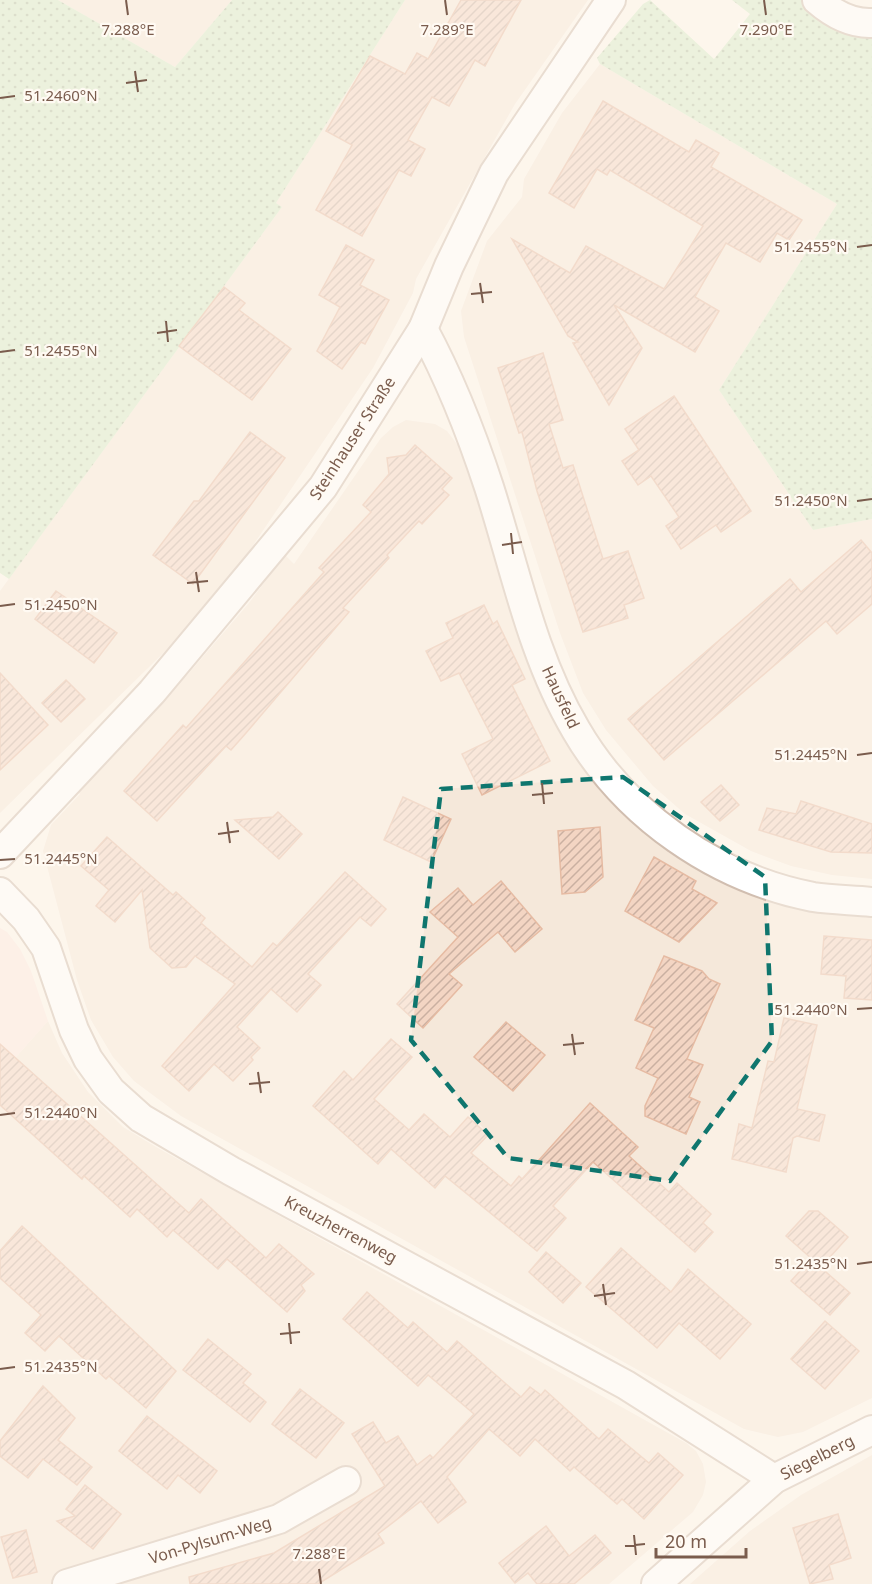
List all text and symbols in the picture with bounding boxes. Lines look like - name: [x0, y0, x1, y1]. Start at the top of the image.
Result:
- text: 7.288°E: [101, 19, 155, 39]
- text: 7.289°E: [420, 19, 474, 39]
- text: 7.290°E: [739, 19, 793, 39]
- text: 51.2460°N: [24, 85, 98, 105]
- text: 51.2455°N: [774, 236, 848, 256]
- text: 51.2455°N: [24, 340, 98, 360]
- street label: Steinhauser Straße: [304, 372, 400, 504]
- text: 51.2450°N: [774, 490, 848, 510]
- text: 51.2450°N: [24, 594, 98, 614]
- street label: Hausfeld: [537, 662, 585, 732]
- text: 51.2445°N: [774, 744, 848, 764]
- text: 51.2445°N: [24, 848, 98, 868]
- text: 51.2440°N: [774, 999, 848, 1019]
- text: 51.2440°N: [24, 1102, 98, 1122]
- street label: Kreuzherrenweg: [281, 1190, 401, 1268]
- text: 51.2435°N: [774, 1253, 848, 1273]
- text: 51.2435°N: [24, 1356, 98, 1376]
- street label: Siegelberg: [776, 1429, 858, 1485]
- street label: Von-Pylsum-Weg: [146, 1511, 274, 1569]
- scale bar: [656, 1521, 746, 1559]
- text: 20 m: [665, 1529, 707, 1553]
- text: 7.288°E: [292, 1543, 346, 1563]

